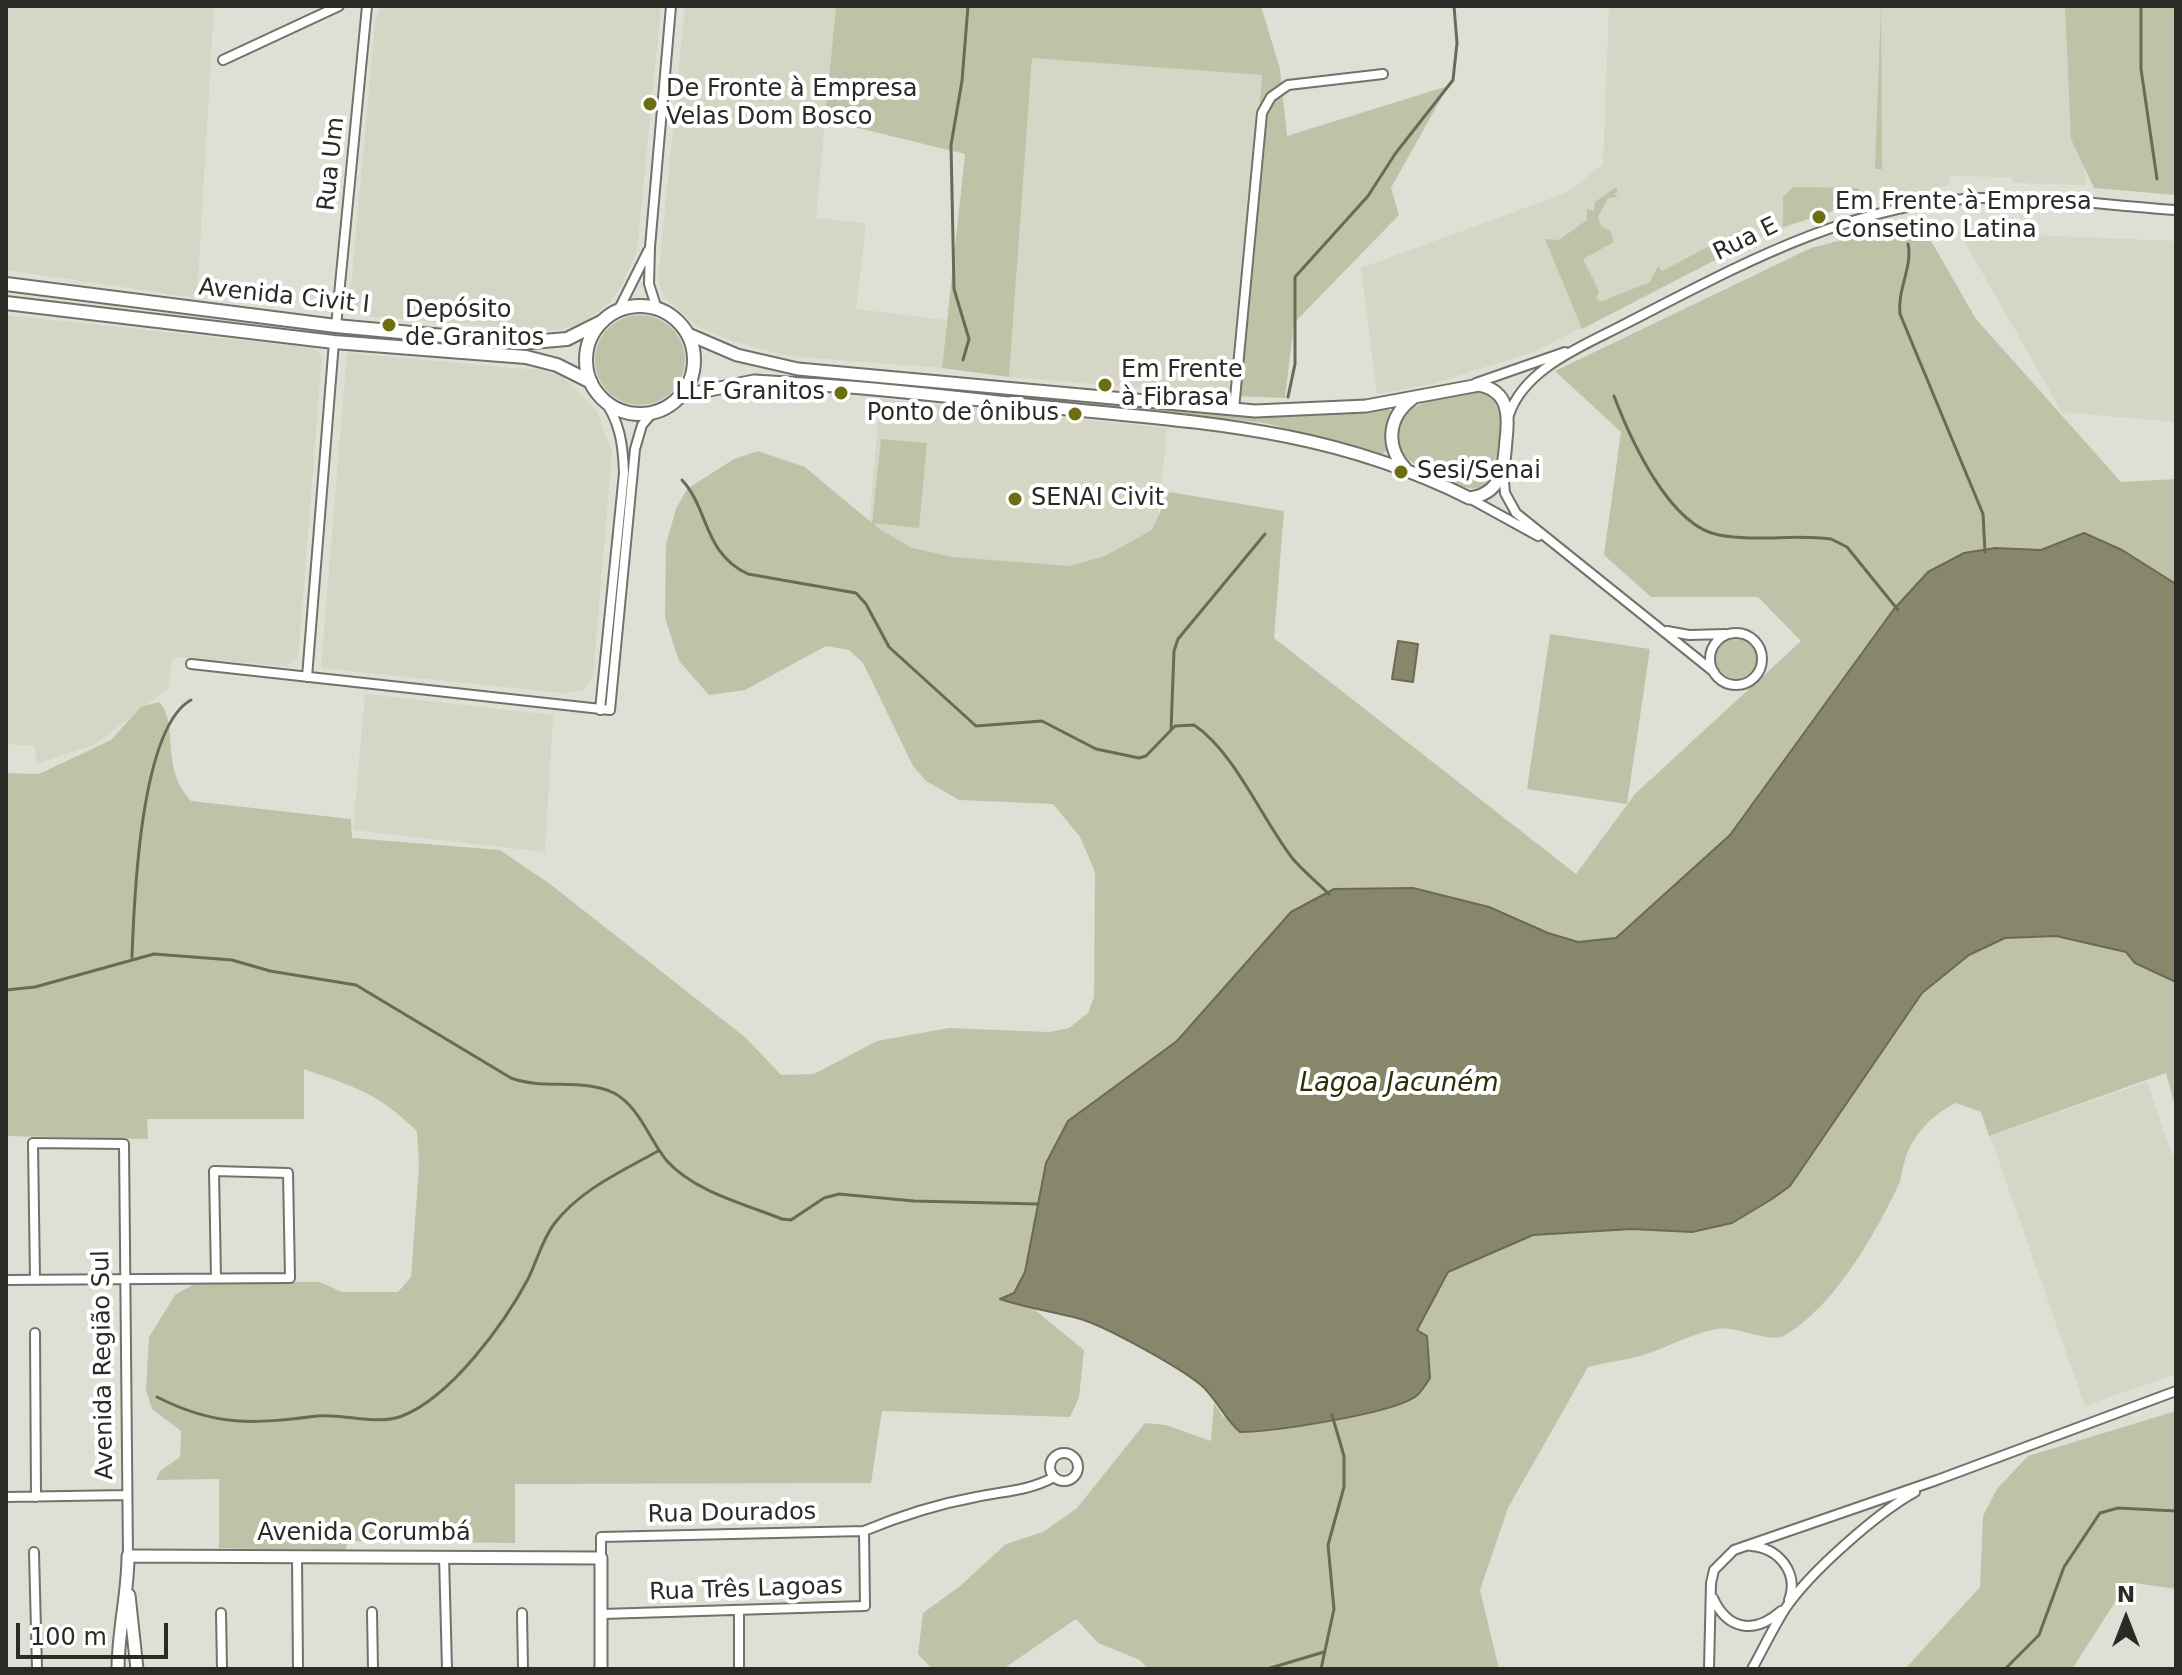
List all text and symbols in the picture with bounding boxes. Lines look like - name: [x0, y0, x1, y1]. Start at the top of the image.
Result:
- place label: De Fronte à Empresa Velas Dom Bosco: [666, 76, 917, 132]
- marker: De Fronte à Empresa Velas Dom Bosco: [641, 95, 659, 113]
- street label: Rua Um: [313, 116, 351, 212]
- place label: Em Frente à Empresa Consetino Latina: [1835, 189, 2092, 245]
- marker: Em Frente à Empresa Consetino Latina: [1810, 208, 1828, 226]
- street label: Rua E: [1709, 212, 1783, 268]
- street label: Avenida Civit I: [197, 274, 371, 320]
- place label: Depósito de Granitos: [405, 297, 544, 353]
- marker: Depósito de Granitos: [380, 316, 398, 334]
- place label: Em Frente à Fibrasa: [1121, 357, 1243, 413]
- marker: Em Frente à Fibrasa: [1096, 376, 1114, 394]
- place label: LLF Granitos: [675, 379, 825, 407]
- marker: LLF Granitos: [832, 384, 850, 402]
- place label: Ponto de ônibus: [867, 400, 1059, 428]
- marker: Ponto de ônibus: [1066, 405, 1084, 423]
- place label: Sesi/Senai: [1417, 458, 1541, 486]
- marker: Sesi/Senai: [1392, 463, 1410, 481]
- place label: SENAI Civit: [1031, 485, 1164, 513]
- marker: SENAI Civit: [1006, 490, 1024, 508]
- water label: Lagoa Jacuném: [1299, 1068, 1499, 1100]
- street label: Avenida Região Sul: [88, 1250, 120, 1480]
- street label: Rua Dourados: [648, 1498, 816, 1530]
- street label: Avenida Corumbá: [257, 1520, 471, 1548]
- street label: Rua Três Lagoas: [649, 1572, 843, 1608]
- north arrow: [2086, 1579, 2166, 1659]
- text: N: [2117, 1582, 2135, 1607]
- scale bar: [20, 1607, 172, 1657]
- text: 100 m: [30, 1623, 107, 1651]

